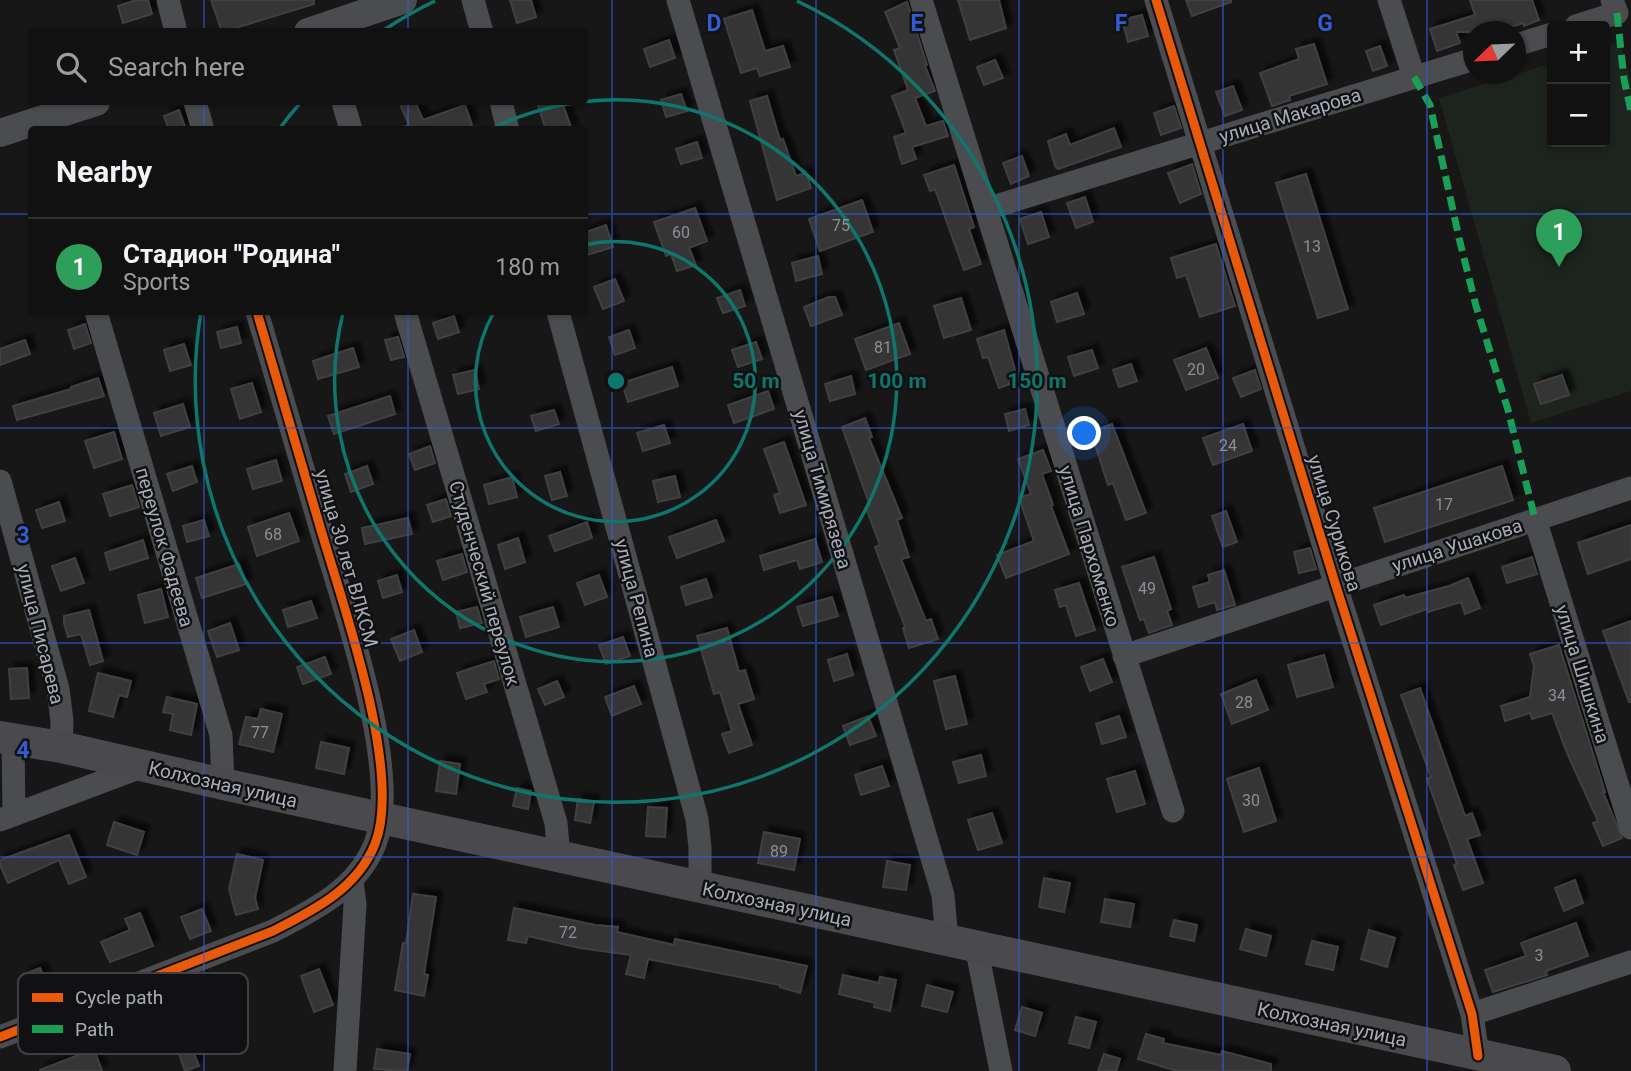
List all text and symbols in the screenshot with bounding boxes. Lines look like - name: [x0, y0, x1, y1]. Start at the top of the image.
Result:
- text: D: [707, 10, 721, 37]
- text: E: [911, 10, 924, 37]
- text: F: [1115, 10, 1128, 37]
- text: G: [1317, 10, 1333, 37]
- north arrow: [1463, 21, 1526, 84]
- map controls: [1547, 21, 1610, 147]
- button: +: [1547, 21, 1610, 84]
- search box: [28, 28, 588, 105]
- icon: search: [52, 48, 90, 86]
- text: Search here: [108, 52, 245, 82]
- street label: улица Макарова: [1216, 83, 1364, 148]
- button: −: [1547, 84, 1610, 147]
- text: Nearby: [56, 154, 152, 189]
- pin: 1: [1536, 209, 1582, 267]
- house number: 75: [832, 216, 850, 235]
- house number: 60: [672, 223, 690, 242]
- house number: 13: [1303, 237, 1321, 256]
- text: Стадион "Родина": [123, 239, 340, 269]
- text: 1: [72, 254, 86, 281]
- text: 180 m: [495, 254, 560, 281]
- text: Sports: [123, 269, 190, 296]
- house number: 81: [874, 338, 892, 357]
- house number: 20: [1187, 360, 1205, 379]
- centre of rings: [604, 369, 628, 393]
- text: 50 m: [732, 369, 780, 393]
- text: 100 m: [867, 369, 927, 393]
- text: 150 m: [1007, 369, 1067, 393]
- street label: улица Тимирязева: [789, 407, 856, 572]
- your location: [1067, 416, 1101, 450]
- house number: 24: [1219, 436, 1237, 455]
- street label: улица Сурикова: [1303, 452, 1366, 594]
- street label: улица Пархоменко: [1054, 463, 1125, 630]
- street label: переулок Фадеева: [131, 465, 198, 630]
- street label: улица 30 лет ВЛКСМ: [310, 467, 383, 650]
- street label: Студенческий переулок: [444, 478, 525, 689]
- house number: 17: [1435, 495, 1453, 514]
- street label: улица Ушакова: [1389, 514, 1525, 577]
- text: 3: [16, 522, 30, 549]
- house number: 68: [264, 525, 282, 544]
- street label: улица Репина: [610, 536, 663, 660]
- street label: улица Писарева: [12, 562, 69, 707]
- house number: 49: [1138, 579, 1156, 598]
- street label: улица Шишкина: [1551, 602, 1615, 746]
- house number: 34: [1548, 686, 1566, 705]
- house number: 28: [1235, 693, 1253, 712]
- house number: 77: [251, 723, 269, 742]
- text: 4: [16, 737, 30, 764]
- street label: Колхозная улица: [146, 756, 300, 813]
- house number: 30: [1242, 791, 1260, 810]
- house number: 89: [770, 842, 788, 861]
- street label: Колхозная улица: [700, 877, 854, 932]
- house number: 72: [559, 923, 577, 942]
- house number: 3: [1535, 946, 1544, 965]
- legend: [18, 973, 248, 1054]
- text: Cycle path: [75, 986, 163, 1009]
- street label: Колхозная улица: [1255, 997, 1409, 1052]
- text: Path: [75, 1018, 114, 1041]

